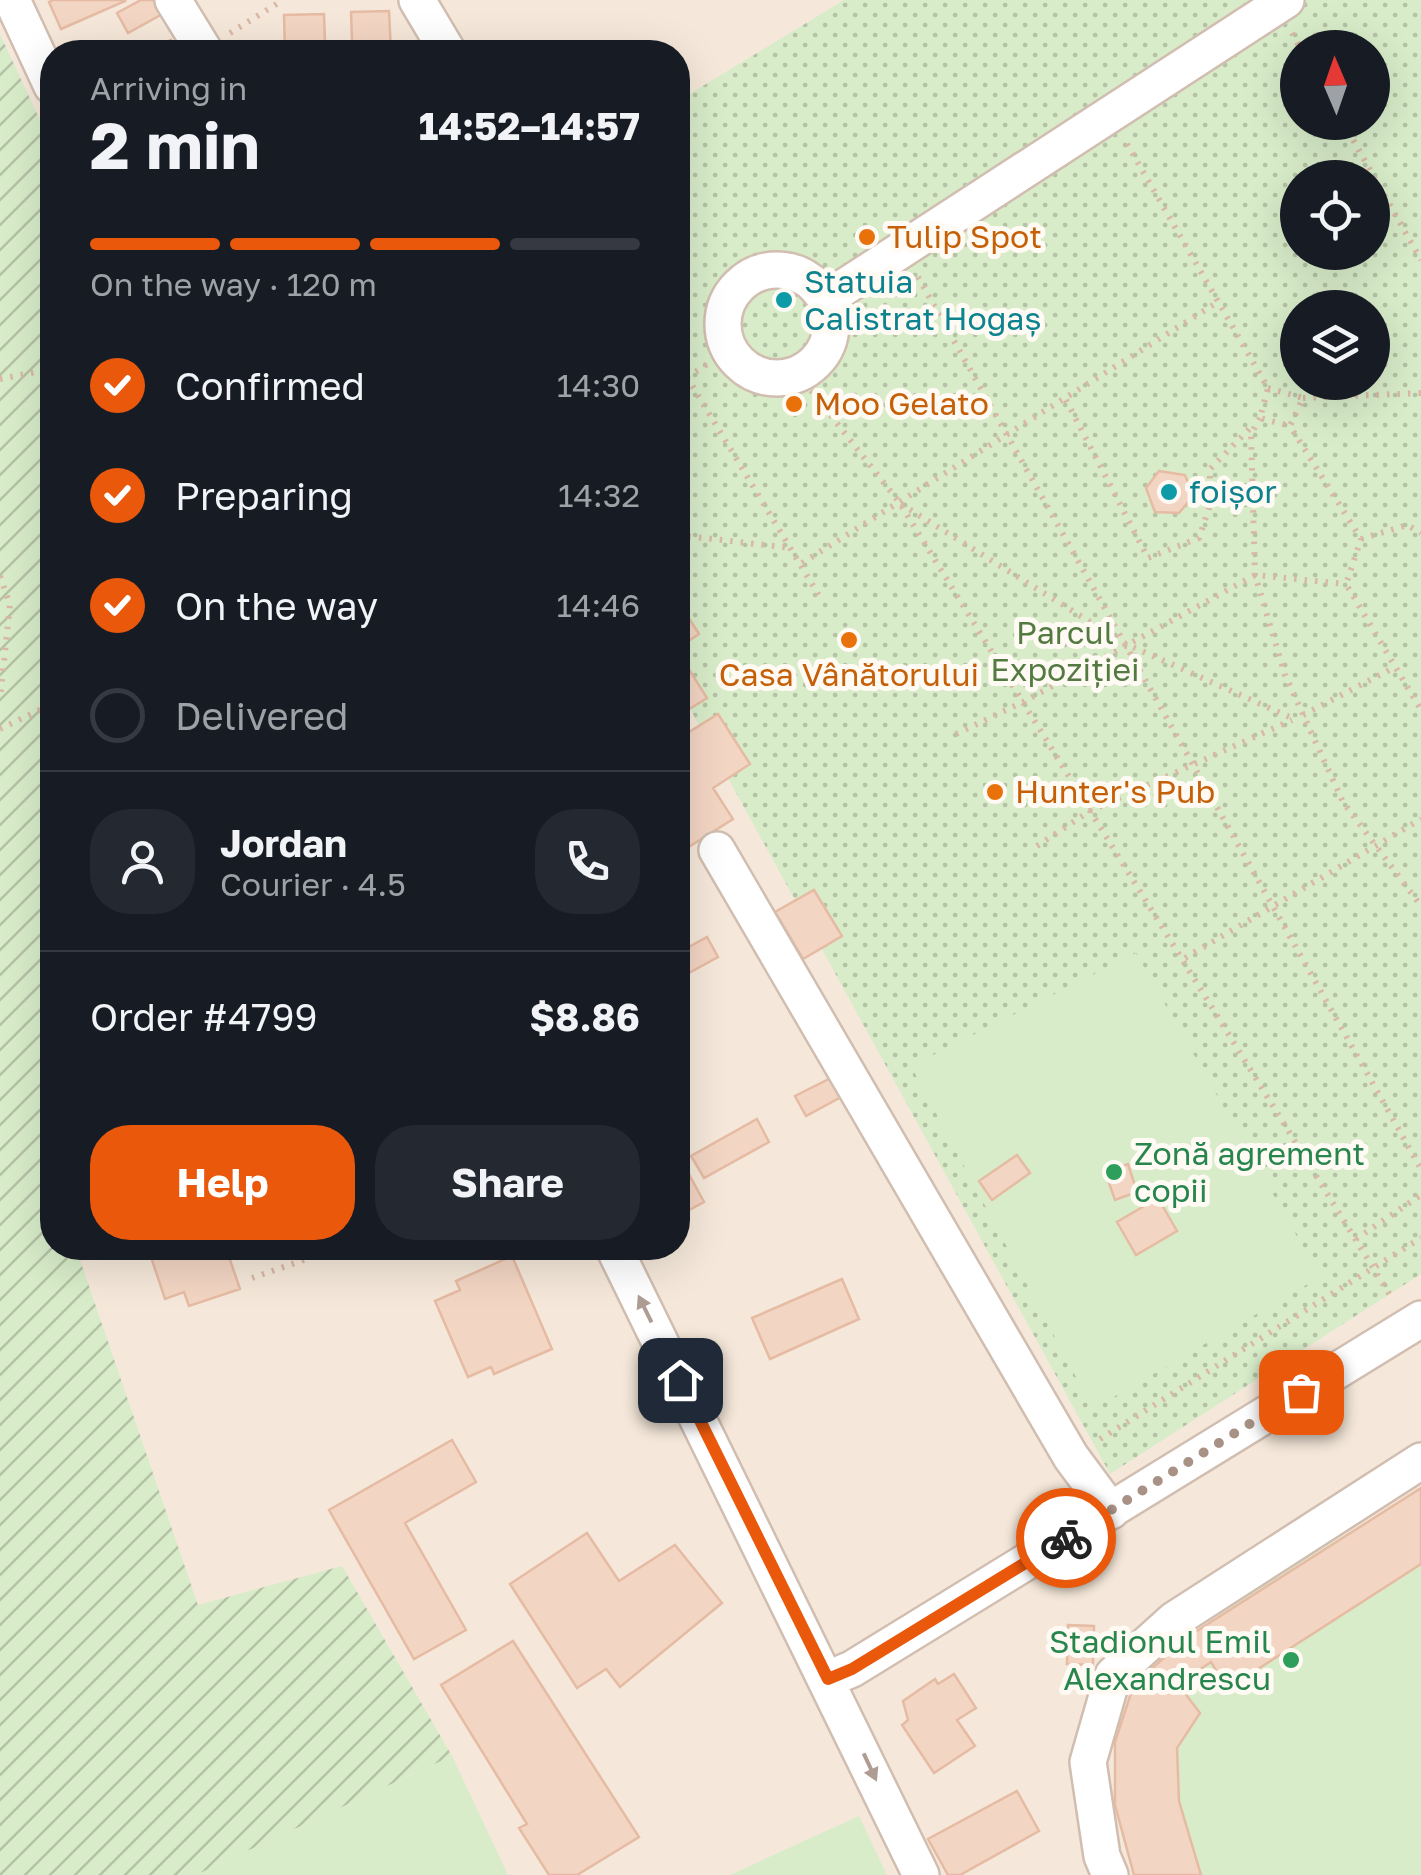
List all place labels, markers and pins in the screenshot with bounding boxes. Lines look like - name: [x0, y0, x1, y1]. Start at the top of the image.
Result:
- place label: Tulip Spot: [887, 217, 1042, 255]
- marker: Tulip Spot: [856, 226, 878, 248]
- place label: Statuia Calistrat Hogaș: [804, 262, 1041, 337]
- marker: Statuia Calistrat Hogaș: [773, 289, 795, 311]
- place label: Moo Gelato: [814, 384, 989, 422]
- marker: Moo Gelato: [783, 393, 805, 415]
- place label: foișor: [1189, 472, 1277, 510]
- marker: foișor: [1158, 481, 1180, 503]
- marker: Casa Vânătorului: [838, 629, 860, 651]
- place label: Casa Vânătorului: [719, 655, 979, 693]
- place label: Hunter's Pub: [1015, 772, 1215, 810]
- marker: Hunter's Pub: [984, 781, 1006, 803]
- place label: Zonă agrement copii: [1134, 1134, 1365, 1209]
- marker: Zonă agrement copii: [1103, 1161, 1125, 1183]
- pin: [638, 1338, 723, 1423]
- pin: [1259, 1350, 1344, 1435]
- place label: Stadionul Emil Alexandrescu: [1049, 1622, 1271, 1697]
- marker: Stadionul Emil Alexandrescu: [1280, 1649, 1302, 1671]

